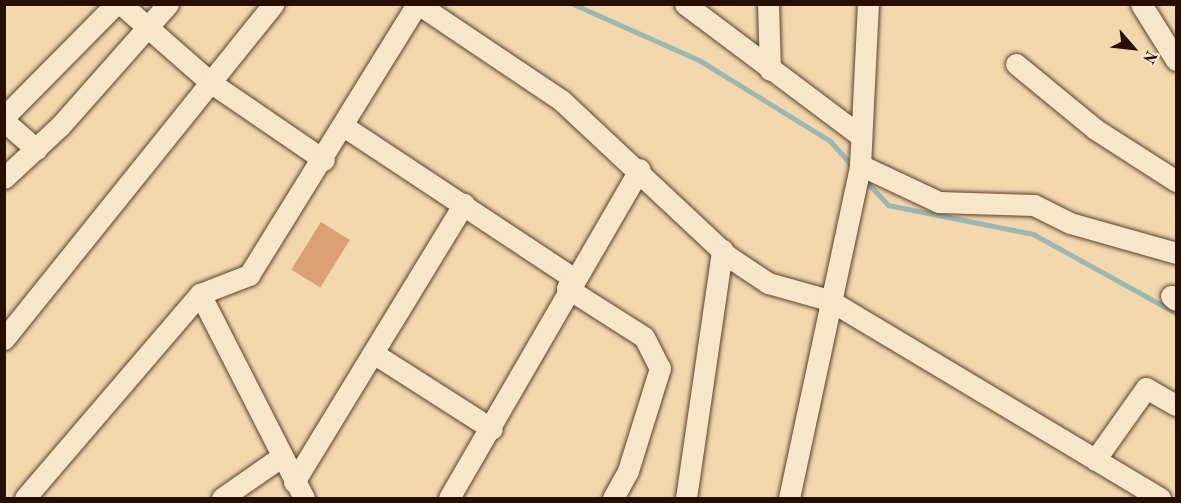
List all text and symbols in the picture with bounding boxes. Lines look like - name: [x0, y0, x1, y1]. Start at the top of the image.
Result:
- north arrow: [1103, 18, 1163, 78]
- text: N: [1139, 47, 1159, 66]

